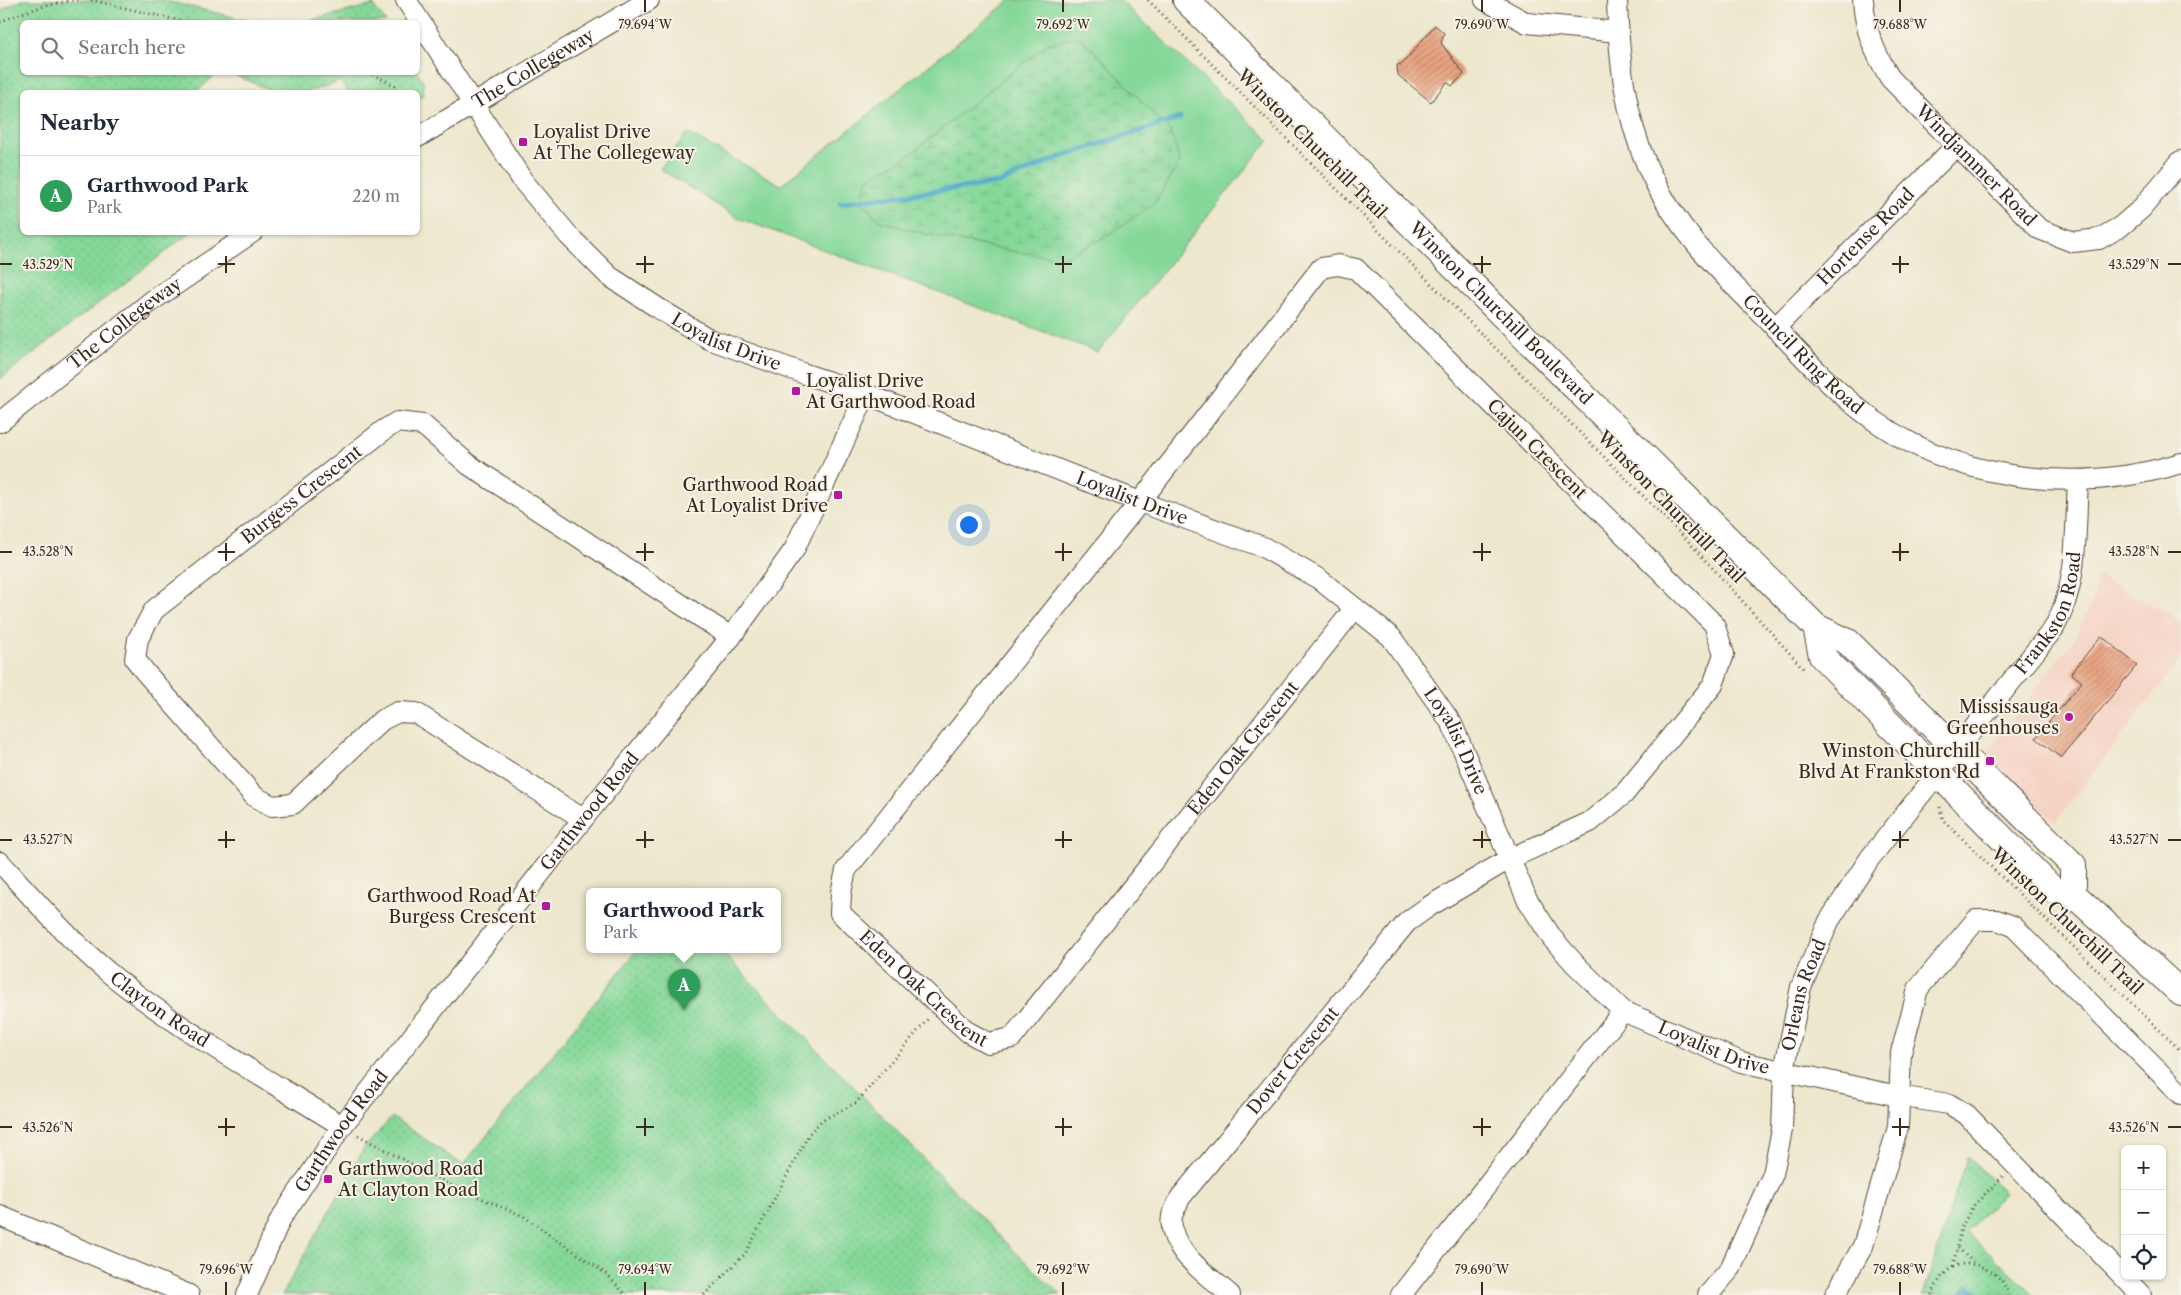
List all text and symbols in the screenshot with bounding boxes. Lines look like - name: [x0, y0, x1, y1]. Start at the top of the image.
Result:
- text: 79.694°W: [618, 17, 673, 32]
- text: 79.692°W: [1036, 17, 1091, 32]
- text: 79.690°W: [1455, 17, 1510, 32]
- text: 79.688°W: [1873, 17, 1928, 32]
- search box: [20, 20, 420, 75]
- street label: The Collegeway: [468, 23, 599, 113]
- icon: search: [38, 34, 66, 62]
- text: Search here: [78, 36, 186, 59]
- street label: Winston Churchill Trail: [1232, 64, 1391, 223]
- street label: Windjammer Road: [1911, 99, 2041, 231]
- text: Nearby: [40, 110, 119, 135]
- place label: Loyalist Drive At The Collegeway: [532, 121, 696, 164]
- marker: Loyalist Drive At The Collegeway: [517, 136, 529, 148]
- text: Garthwood Park: [87, 174, 248, 197]
- street label: Hortense Road: [1813, 183, 1919, 290]
- text: A: [50, 186, 62, 206]
- text: 220 m: [352, 186, 400, 206]
- text: Park: [87, 197, 122, 217]
- street label: Winston Churchill Boulevard: [1404, 217, 1597, 409]
- text: 43.529°N: [22, 257, 74, 272]
- text: 43.529°N: [2108, 257, 2160, 272]
- street label: The Collegeway: [63, 272, 187, 375]
- street label: Council Ring Road: [1738, 290, 1868, 419]
- street label: Loyalist Drive: [667, 308, 784, 375]
- place label: Loyalist Drive At Garthwood Road: [805, 370, 976, 413]
- marker: Loyalist Drive At Garthwood Road: [790, 385, 802, 397]
- street label: Cajun Crescent: [1483, 395, 1592, 504]
- street label: Winston Churchill Trail: [1592, 426, 1749, 588]
- street label: Burgess Crescent: [237, 440, 367, 549]
- street label: Loyalist Drive: [1073, 467, 1191, 530]
- place label: Garthwood Road At Loyalist Drive: [682, 474, 828, 517]
- marker: Garthwood Road At Loyalist Drive: [832, 489, 844, 501]
- your location: [956, 512, 982, 538]
- text: 43.528°N: [22, 544, 74, 559]
- text: 43.528°N: [2108, 544, 2160, 559]
- street label: Frankston Road: [2010, 551, 2086, 679]
- street label: Eden Oak Crescent: [1183, 676, 1304, 820]
- street label: Loyalist Drive: [1419, 683, 1492, 798]
- place label: Mississauga Greenhouses: [1947, 696, 2060, 739]
- marker: Mississauga Greenhouses: [2063, 711, 2075, 723]
- place label: Winston Churchill Blvd At Frankston Rd: [1798, 740, 1980, 783]
- street label: Garthwood Road: [536, 748, 644, 875]
- marker: Winston Churchill Blvd At Frankston Rd: [1984, 755, 1996, 767]
- text: 43.527°N: [23, 832, 73, 847]
- text: 43.527°N: [2109, 832, 2159, 847]
- street label: Winston Churchill Trail: [1986, 842, 2148, 999]
- place label: Garthwood Road At Burgess Crescent: [367, 885, 537, 928]
- popup: [586, 888, 781, 953]
- text: Garthwood Park: [603, 899, 764, 922]
- marker: Garthwood Road At Burgess Crescent: [540, 900, 552, 912]
- text: Park: [603, 922, 638, 942]
- street label: Eden Oak Crescent: [855, 926, 992, 1052]
- street label: Orleans Road: [1777, 936, 1831, 1053]
- street label: Clayton Road: [105, 967, 213, 1052]
- pin: A: [668, 969, 700, 1010]
- street label: Dover Crescent: [1242, 1002, 1344, 1119]
- street label: Loyalist Drive: [1655, 1017, 1771, 1079]
- street label: Garthwood Road: [290, 1065, 393, 1197]
- text: 43.526°N: [23, 1120, 73, 1135]
- text: 43.526°N: [2109, 1120, 2159, 1135]
- map controls: [2121, 1145, 2166, 1280]
- button: +: [2121, 1145, 2166, 1190]
- place label: Garthwood Road At Clayton Road: [337, 1158, 484, 1201]
- marker: Garthwood Road At Clayton Road: [322, 1173, 334, 1185]
- button: −: [2121, 1190, 2166, 1235]
- button: locate: [2121, 1235, 2166, 1280]
- text: 79.696°W: [199, 1262, 254, 1277]
- text: 79.694°W: [618, 1262, 673, 1277]
- text: 79.692°W: [1036, 1262, 1091, 1277]
- text: 79.690°W: [1455, 1262, 1510, 1277]
- text: 79.688°W: [1873, 1262, 1928, 1277]

